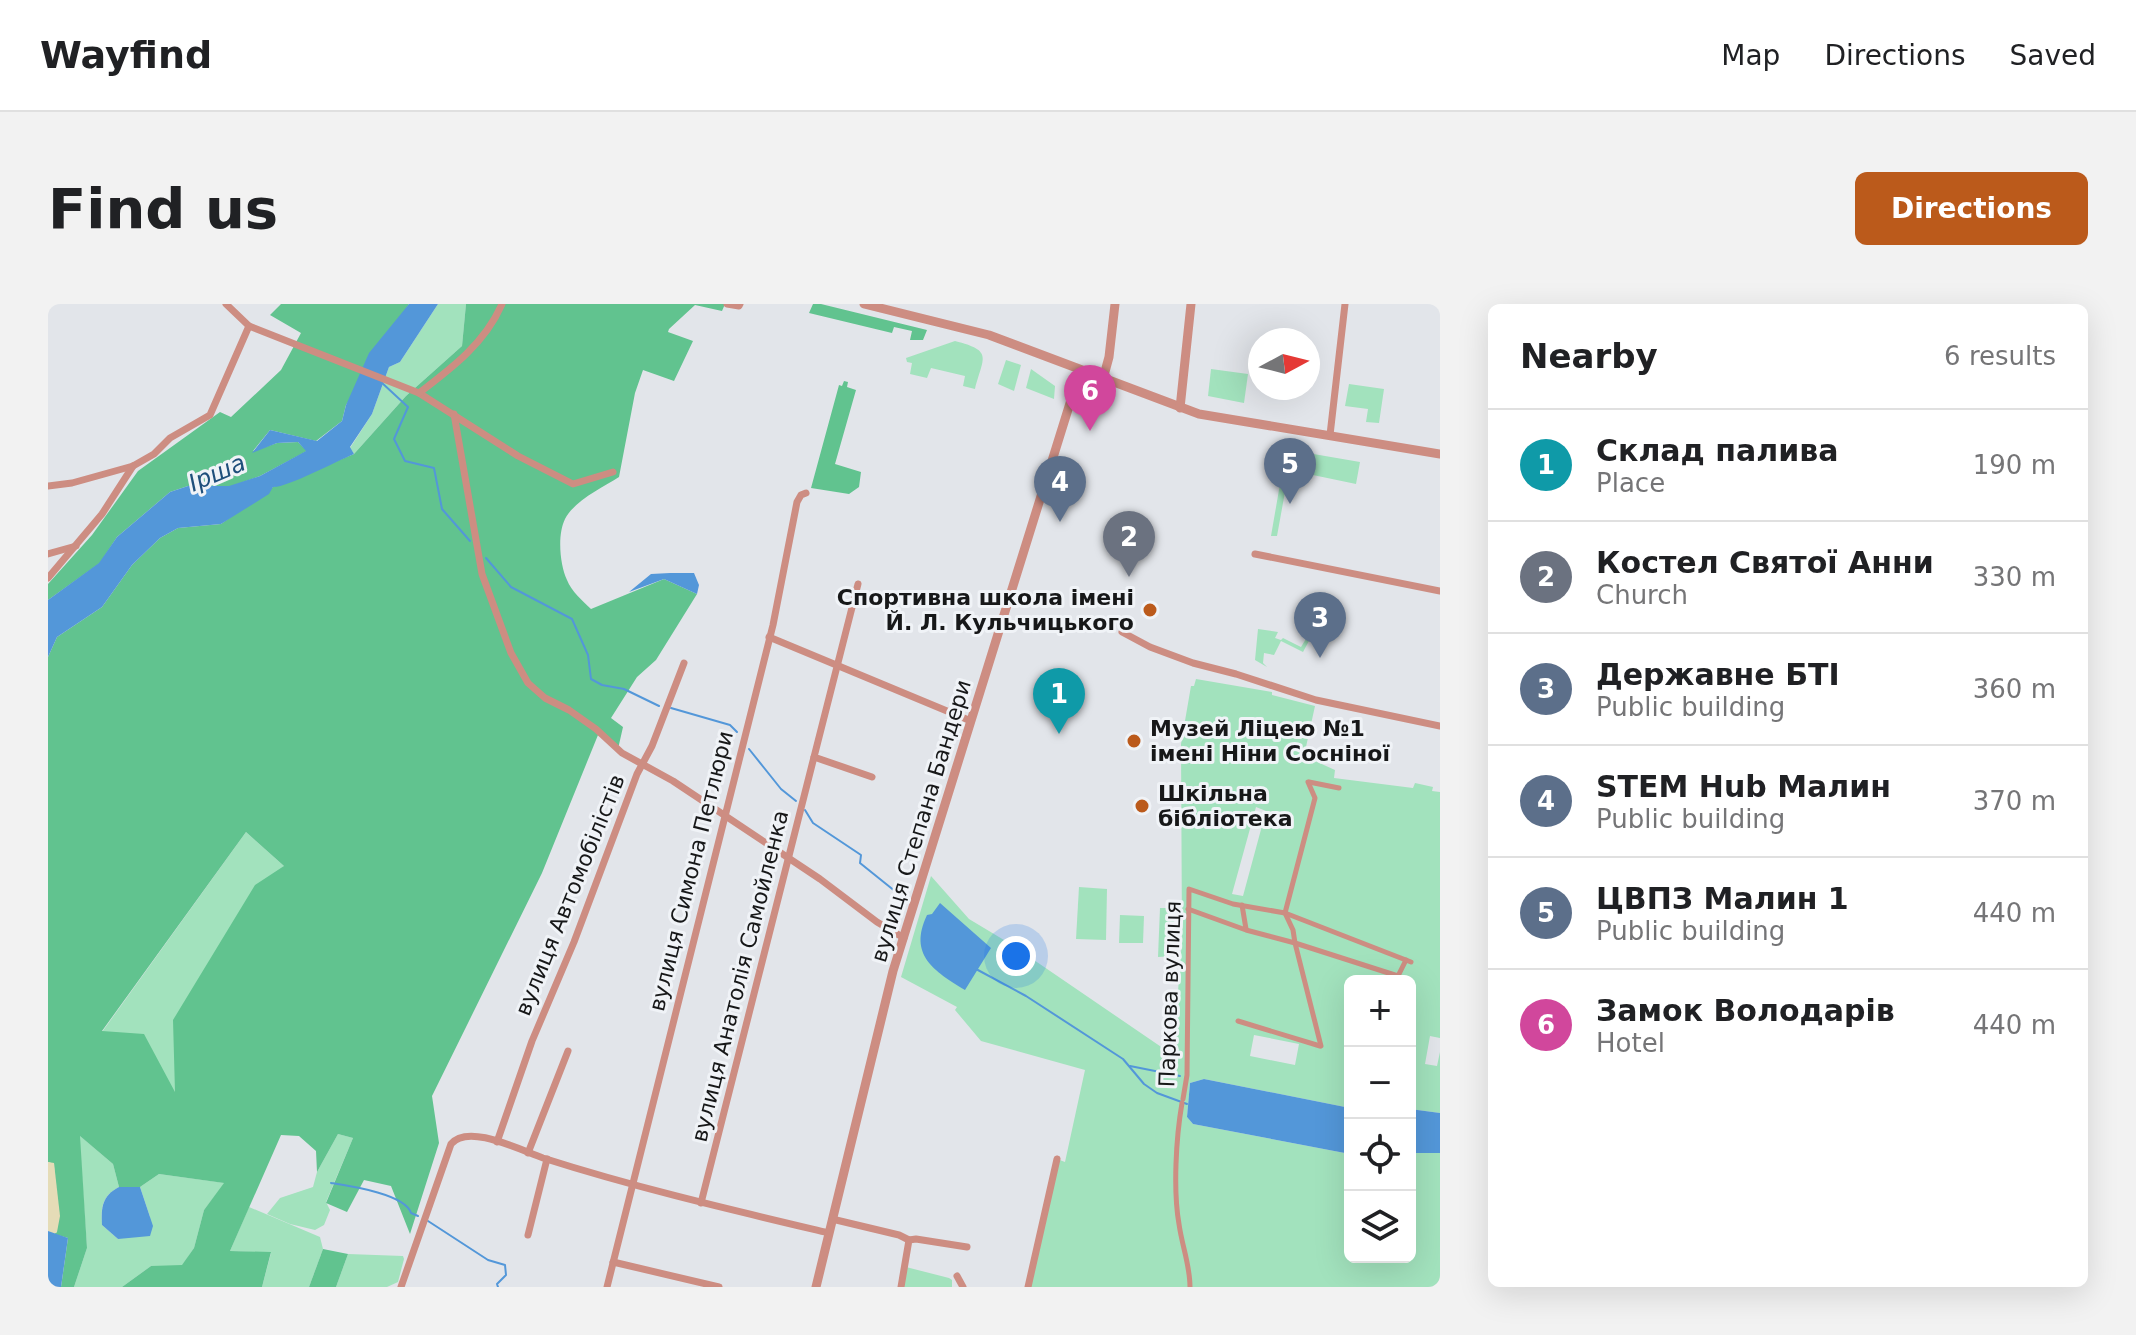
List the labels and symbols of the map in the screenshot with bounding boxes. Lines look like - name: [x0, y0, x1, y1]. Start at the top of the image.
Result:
- north arrow: [1248, 328, 1320, 400]
- pin: 6: [1064, 365, 1116, 431]
- pin: 5: [1264, 438, 1316, 504]
- water label: Ірша: [184, 449, 250, 497]
- pin: 4: [1034, 456, 1086, 522]
- pin: 2: [1103, 511, 1155, 577]
- place label: Спортивна школа імені Й. Л. Кульчицького: [837, 585, 1134, 635]
- pin: 3: [1294, 592, 1346, 658]
- marker: Спортивна школа імені Й. Л. Кульчицького: [1141, 601, 1159, 619]
- pin: 1: [1033, 668, 1085, 734]
- street label: вулиця Степана Бандери: [866, 677, 976, 965]
- place label: Музей Ліцею №1 імені Ніни Сосніної: [1150, 716, 1390, 766]
- street label: вулиця Симона Петлюри: [644, 728, 738, 1014]
- marker: Музей Ліцею №1 імені Ніни Сосніної: [1125, 732, 1143, 750]
- street label: вулиця Автомобілістів: [510, 771, 630, 1019]
- place label: Шкільна бібліотека: [1158, 781, 1292, 831]
- marker: Шкільна бібліотека: [1133, 797, 1151, 815]
- street label: вулиця Анатолія Самойленка: [687, 807, 793, 1145]
- street label: Паркова вулиця: [1154, 900, 1186, 1088]
- your location: [996, 936, 1036, 976]

